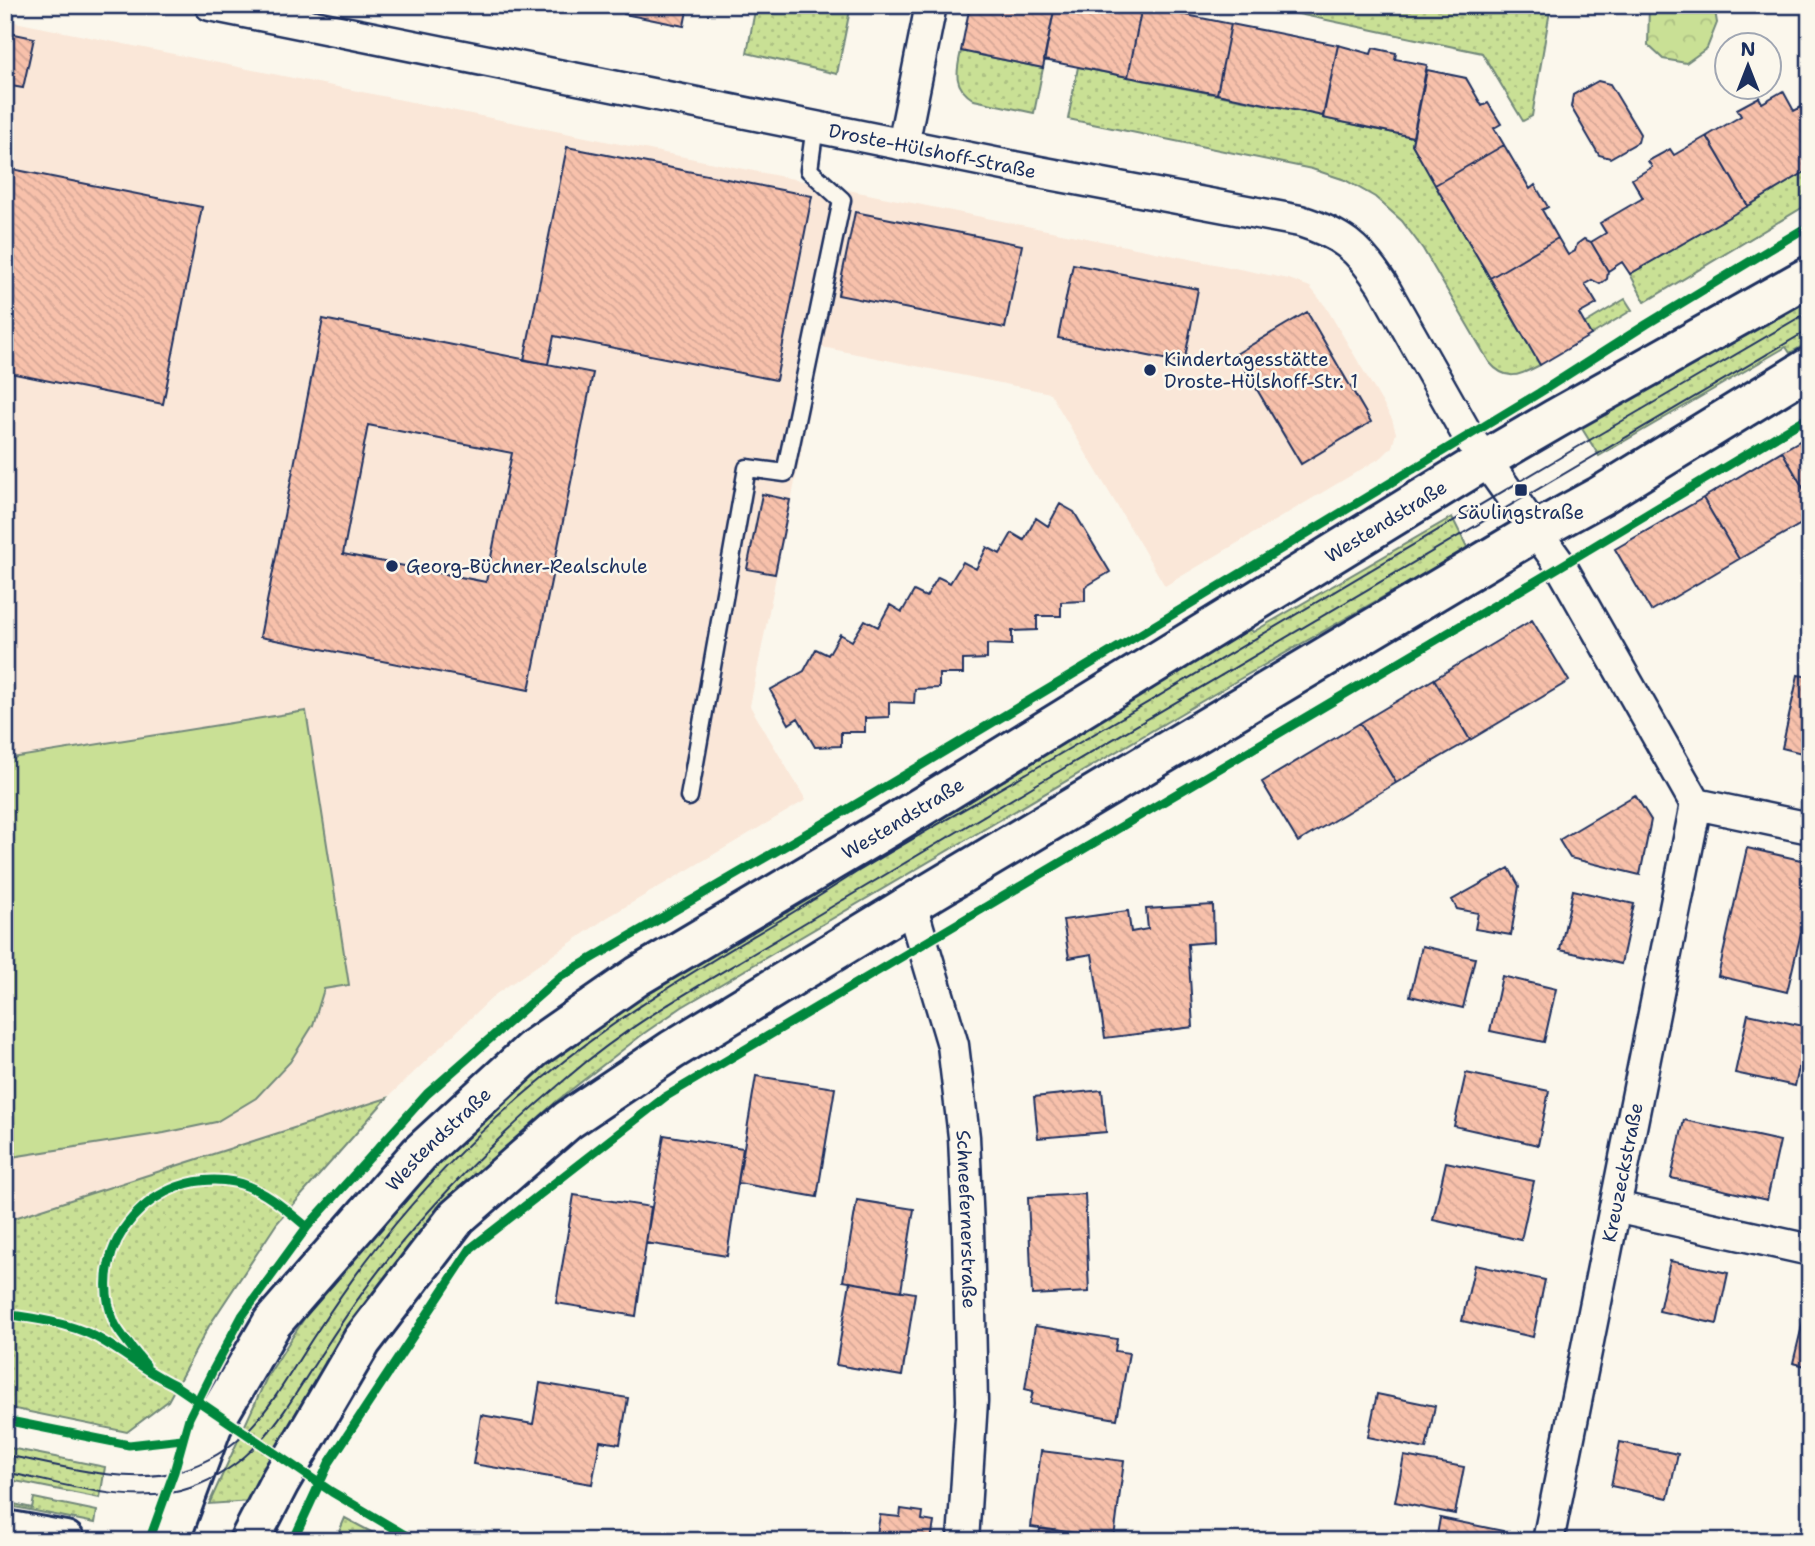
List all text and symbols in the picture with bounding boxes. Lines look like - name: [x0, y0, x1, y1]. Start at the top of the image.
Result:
- north arrow: [1714, 32, 1784, 102]
- text: N: [1740, 37, 1756, 62]
- street label: Droste-Hülshoff-Straße: [826, 117, 1038, 184]
- place label: Kindertagesstätte Droste-Hülshoff-Str. 1: [1164, 347, 1358, 394]
- marker: Kindertagesstätte Droste-Hülshoff-Str. 1: [1142, 362, 1158, 378]
- street label: Westendstraße: [1320, 474, 1451, 568]
- marker: Säulingstraße: [1513, 482, 1529, 498]
- place label: Säulingstraße: [1458, 500, 1584, 525]
- place label: Georg-Büchner-Realschule: [406, 554, 648, 579]
- marker: Georg-Büchner-Realschule: [384, 558, 400, 574]
- street label: Westendstraße: [837, 771, 968, 865]
- street label: Westendstraße: [380, 1081, 496, 1196]
- street label: Kreuzeckstraße: [1596, 1100, 1648, 1244]
- street label: Schneefernerstraße: [951, 1128, 982, 1309]

